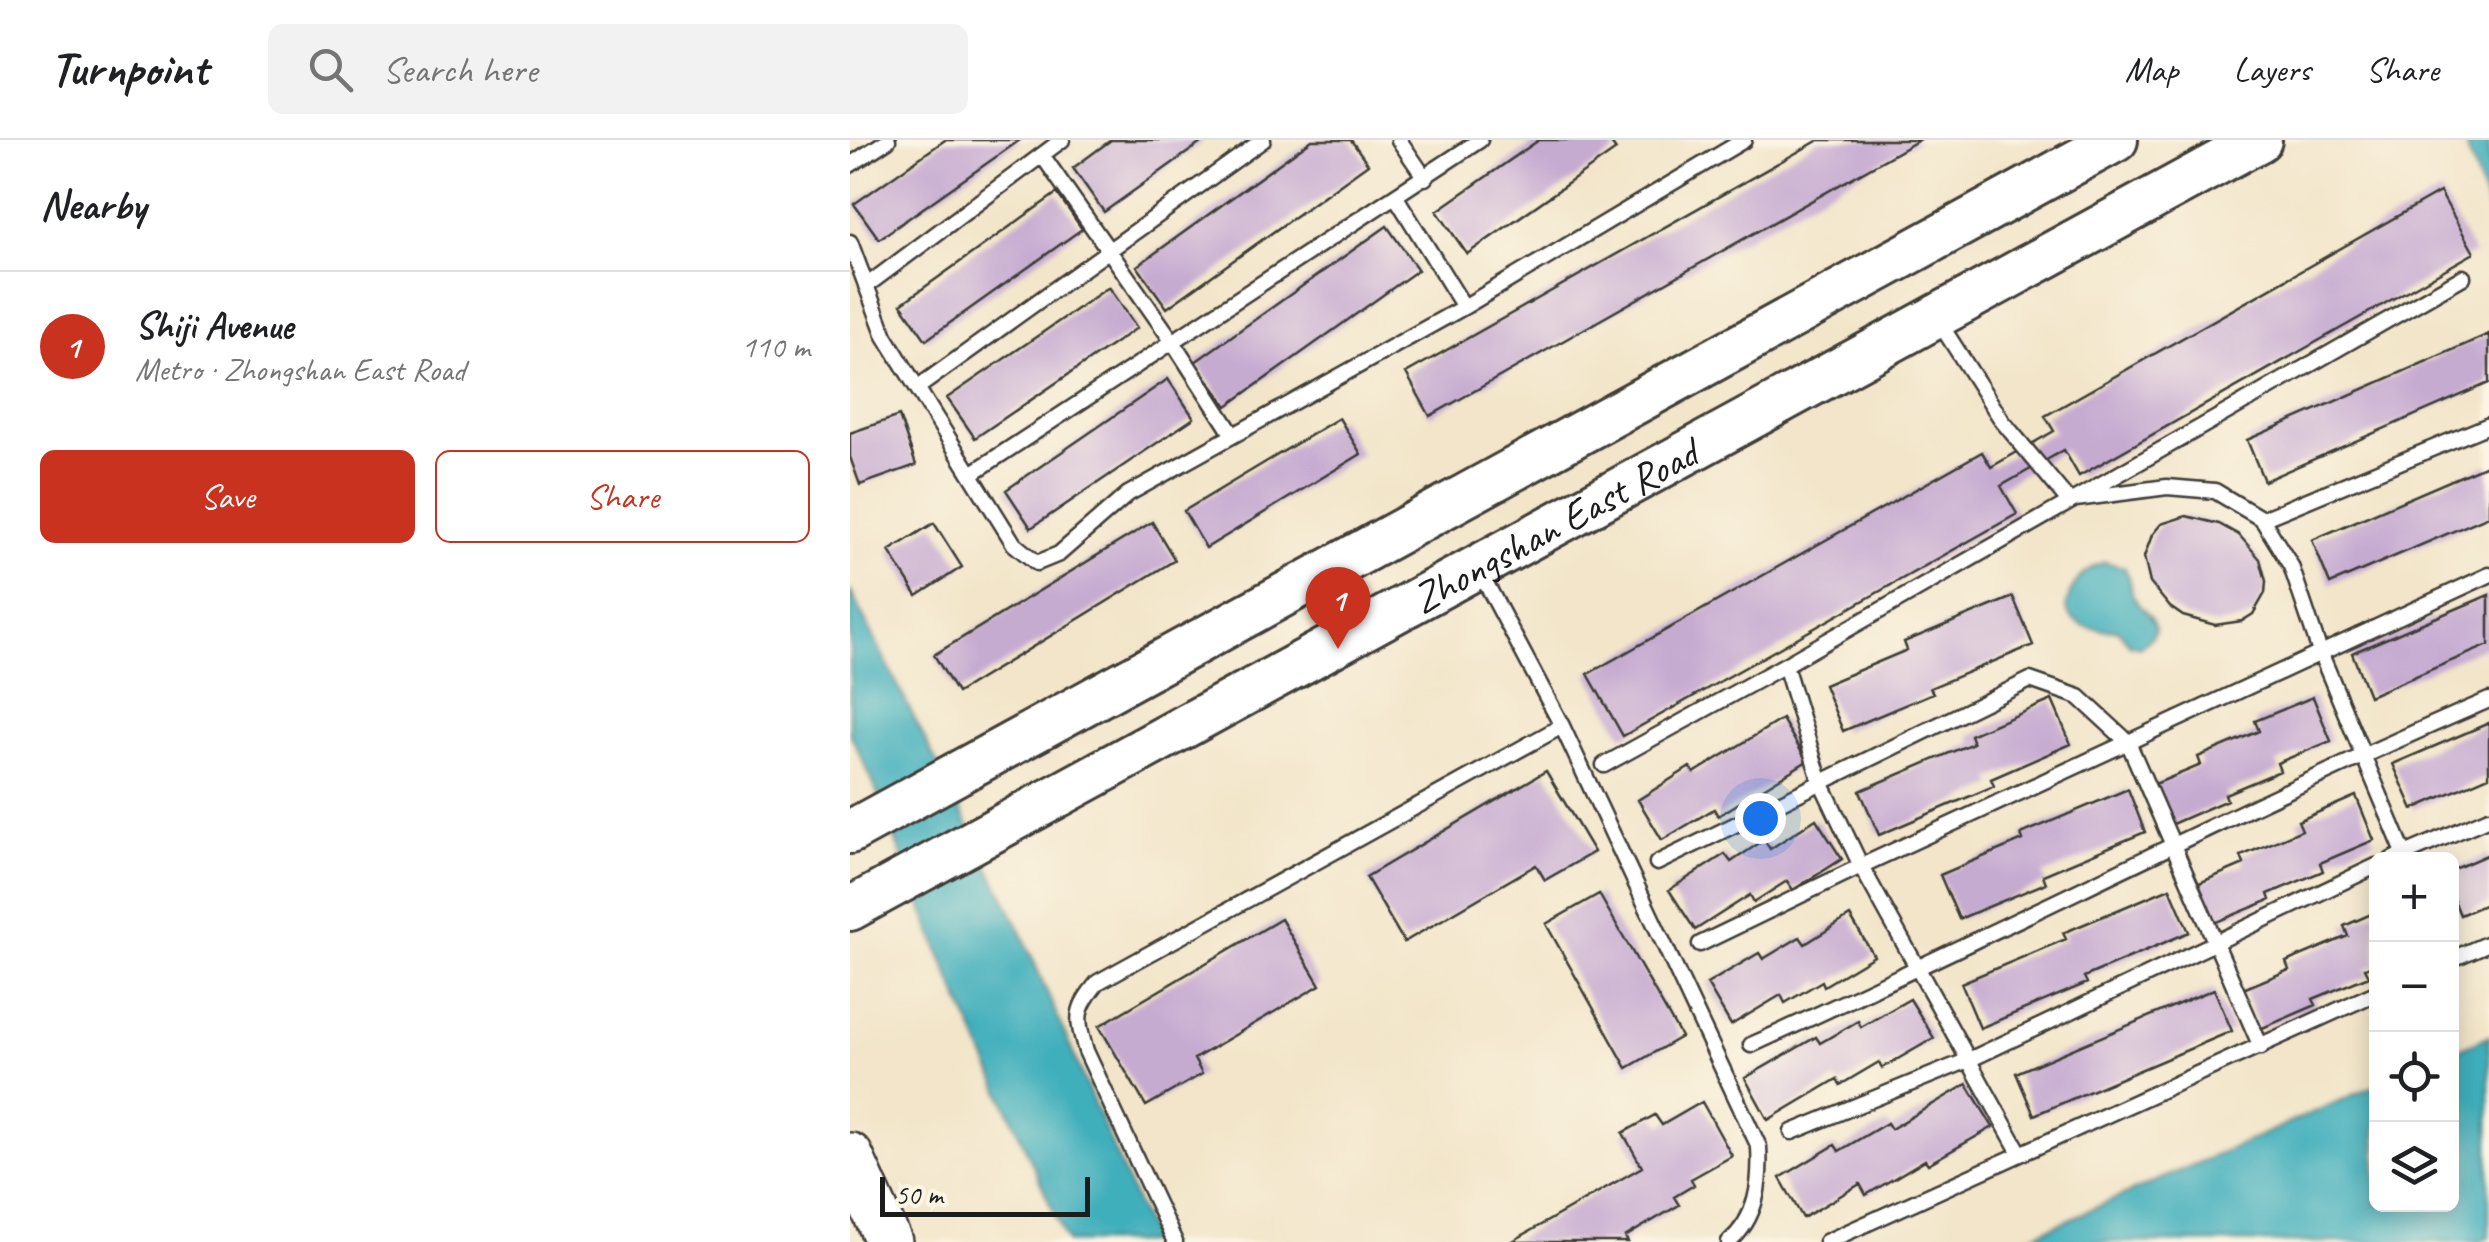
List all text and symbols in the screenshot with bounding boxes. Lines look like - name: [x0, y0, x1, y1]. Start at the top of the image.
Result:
- search box: [268, 24, 968, 114]
- text: Turnpoint: [50, 39, 208, 99]
- icon: search: [303, 42, 358, 97]
- text: Search here: [383, 46, 537, 93]
- text: Map: [2125, 47, 2178, 92]
- text: Layers: [2233, 47, 2311, 92]
- text: Share: [2366, 47, 2439, 92]
- text: Nearby: [40, 179, 146, 232]
- text: Shiji Avenue: [135, 302, 293, 349]
- text: 1: [65, 326, 80, 367]
- text: 110 m: [741, 326, 810, 367]
- text: Metro · Zhongshan East Road: [135, 349, 465, 390]
- street label: Zhongshan East Road: [1403, 424, 1712, 626]
- button: Save: [40, 450, 415, 543]
- button: Share: [435, 450, 810, 543]
- pin: 1: [1306, 566, 1370, 649]
- your location: [1735, 793, 1786, 844]
- map controls: [2369, 852, 2459, 1212]
- button: +: [2369, 852, 2459, 942]
- button: −: [2369, 942, 2459, 1032]
- button: locate: [2369, 1032, 2459, 1122]
- button: layers: [2369, 1122, 2459, 1212]
- scale bar: [880, 1172, 1090, 1216]
- text: 50 m: [895, 1177, 943, 1212]

